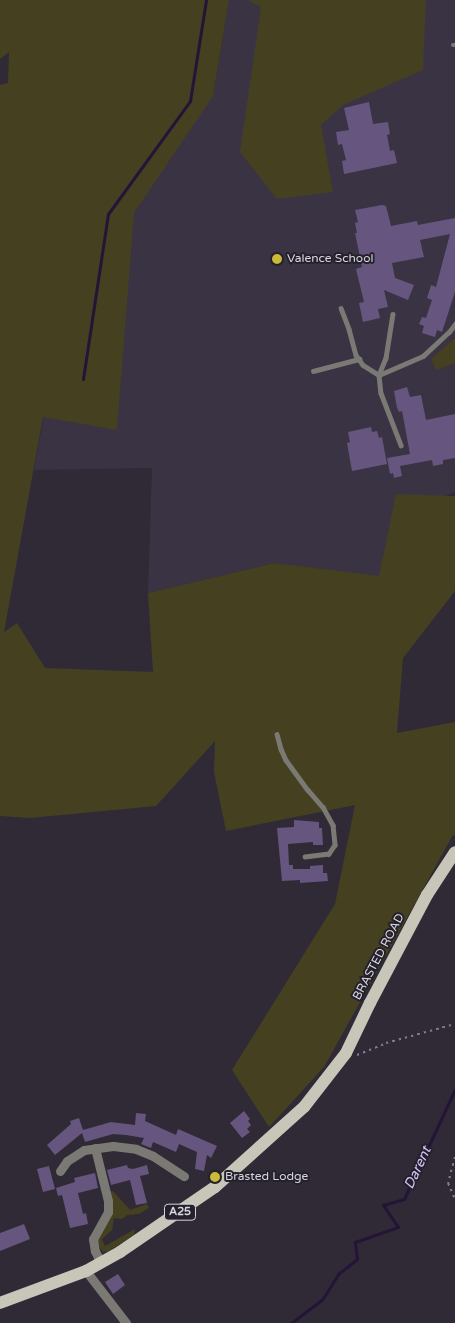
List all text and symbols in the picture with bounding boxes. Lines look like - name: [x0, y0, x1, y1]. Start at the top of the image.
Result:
- place label: Valence School: [287, 252, 373, 266]
- marker: Valence School: [271, 253, 283, 265]
- street label: BRASTED ROAD: [350, 911, 408, 1003]
- water label: Darent: [401, 1144, 435, 1192]
- place label: Brasted Lodge: [225, 1170, 308, 1184]
- marker: Brasted Lodge: [209, 1171, 221, 1183]
- road number: A25: [164, 1204, 196, 1220]

